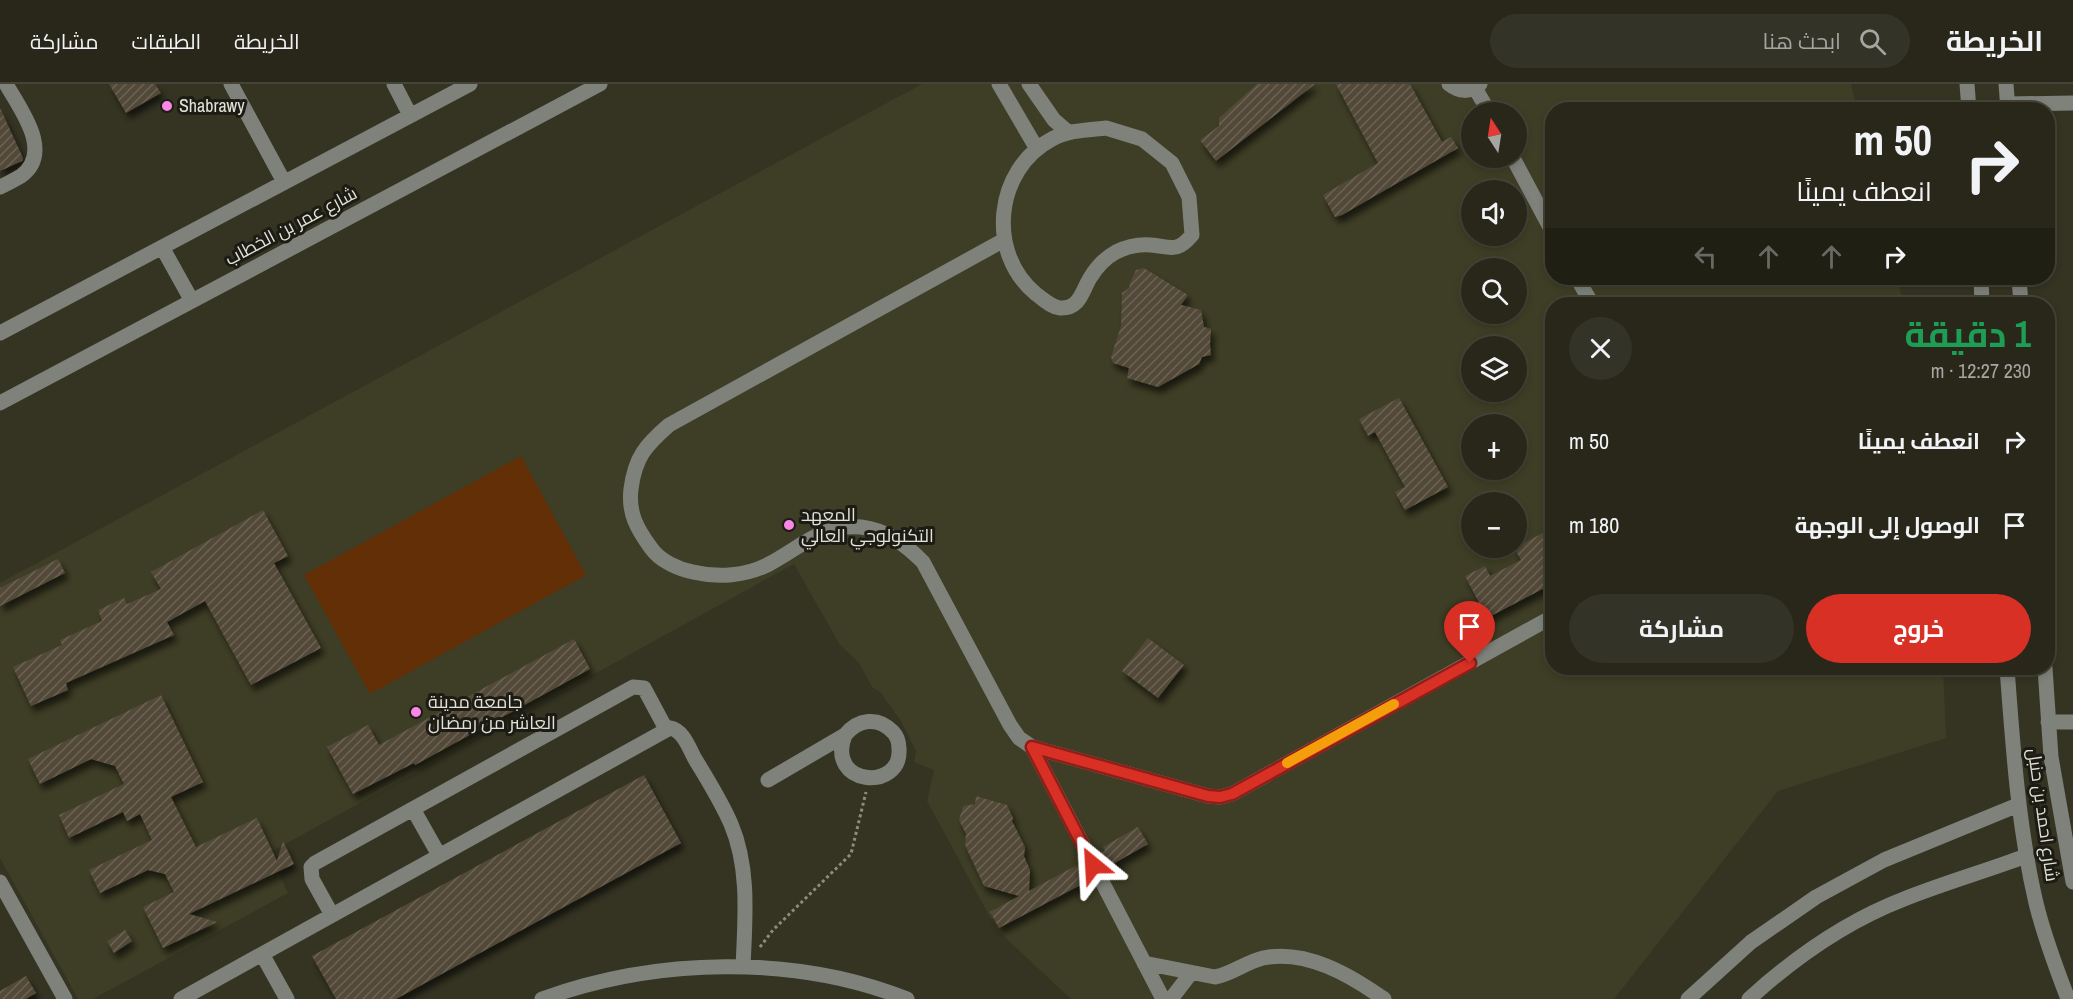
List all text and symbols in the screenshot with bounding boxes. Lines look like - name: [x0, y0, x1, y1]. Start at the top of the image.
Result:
- search box: [1490, 14, 1910, 68]
- text: الخريطة: [1946, 22, 2043, 60]
- icon: search: [1856, 25, 1889, 58]
- text: ابحث هنا: [1762, 26, 1841, 56]
- text: مشاركة: [30, 27, 99, 56]
- text: الطبقات: [132, 27, 201, 56]
- text: الخريطة: [234, 27, 300, 56]
- place label: Shabrawy: [179, 93, 245, 118]
- marker: Shabrawy: [160, 99, 174, 113]
- north arrow: [1461, 102, 1527, 168]
- map controls: [1461, 102, 1527, 558]
- text: 50 m: [1853, 112, 1932, 168]
- icon: right: [1953, 126, 2031, 204]
- text: انعطف يمينًا: [1796, 173, 1932, 209]
- street label: شارع عمر بن الخطاب: [220, 180, 361, 271]
- button: sound: [1461, 180, 1527, 246]
- icon: left: [1689, 240, 1722, 273]
- icon: ahead: [1752, 240, 1785, 273]
- icon: ahead: [1815, 240, 1848, 273]
- icon: right: [1878, 240, 1911, 273]
- button: search: [1461, 258, 1527, 324]
- text: 1 دقيقة: [1905, 310, 2031, 358]
- button: close: [1569, 317, 1632, 380]
- button: layers: [1461, 336, 1527, 402]
- text: 230 m · 12:27: [1931, 357, 2031, 384]
- button: +: [1461, 414, 1527, 480]
- icon: right: [1998, 425, 2031, 458]
- text: 50 m: [1569, 426, 1609, 456]
- text: انعطف يمينًا: [1858, 426, 1980, 456]
- button: −: [1461, 492, 1527, 558]
- place label: المعهد التكنولوجي العالي: [801, 502, 934, 550]
- icon: arrive: [1998, 509, 2031, 542]
- text: 180 m: [1569, 510, 1619, 540]
- text: الوصول إلى الوجهة: [1795, 510, 1980, 540]
- marker: المعهد التكنولوجي العالي: [782, 518, 796, 532]
- button: مشاركة: [1569, 594, 1794, 663]
- button: خروج: [1806, 594, 2031, 663]
- pin: [1444, 601, 1495, 663]
- icon: arrive: [1453, 610, 1486, 643]
- place label: جامعة مدينة العاشر من رمضان: [428, 689, 556, 735]
- marker: جامعة مدينة العاشر من رمضان: [409, 705, 423, 719]
- street label: شارع احمد بن حنبل: [2022, 747, 2065, 883]
- position arrow: [1061, 833, 1125, 897]

